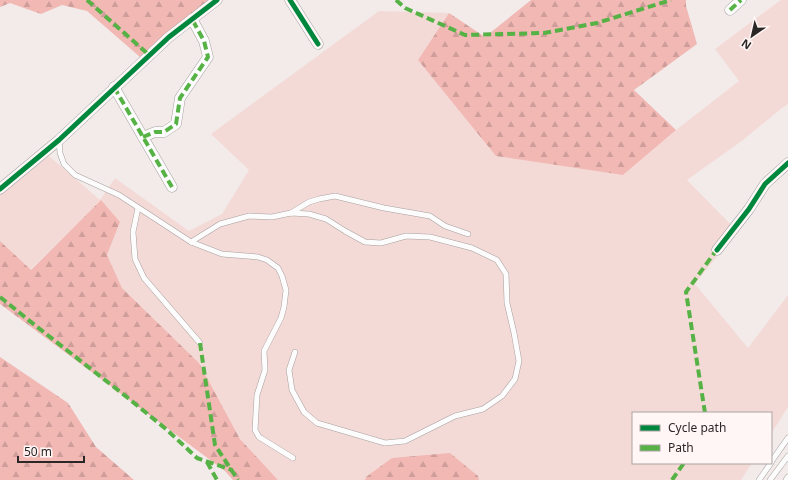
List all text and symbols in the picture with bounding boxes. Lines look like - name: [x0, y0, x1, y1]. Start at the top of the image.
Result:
- north arrow: [732, 16, 772, 56]
- text: N: [738, 36, 754, 53]
- legend: [632, 412, 772, 464]
- text: Cycle path: [668, 419, 726, 436]
- scale bar: [18, 438, 84, 464]
- text: Path: [668, 439, 694, 456]
- text: 50 m: [24, 443, 52, 460]

